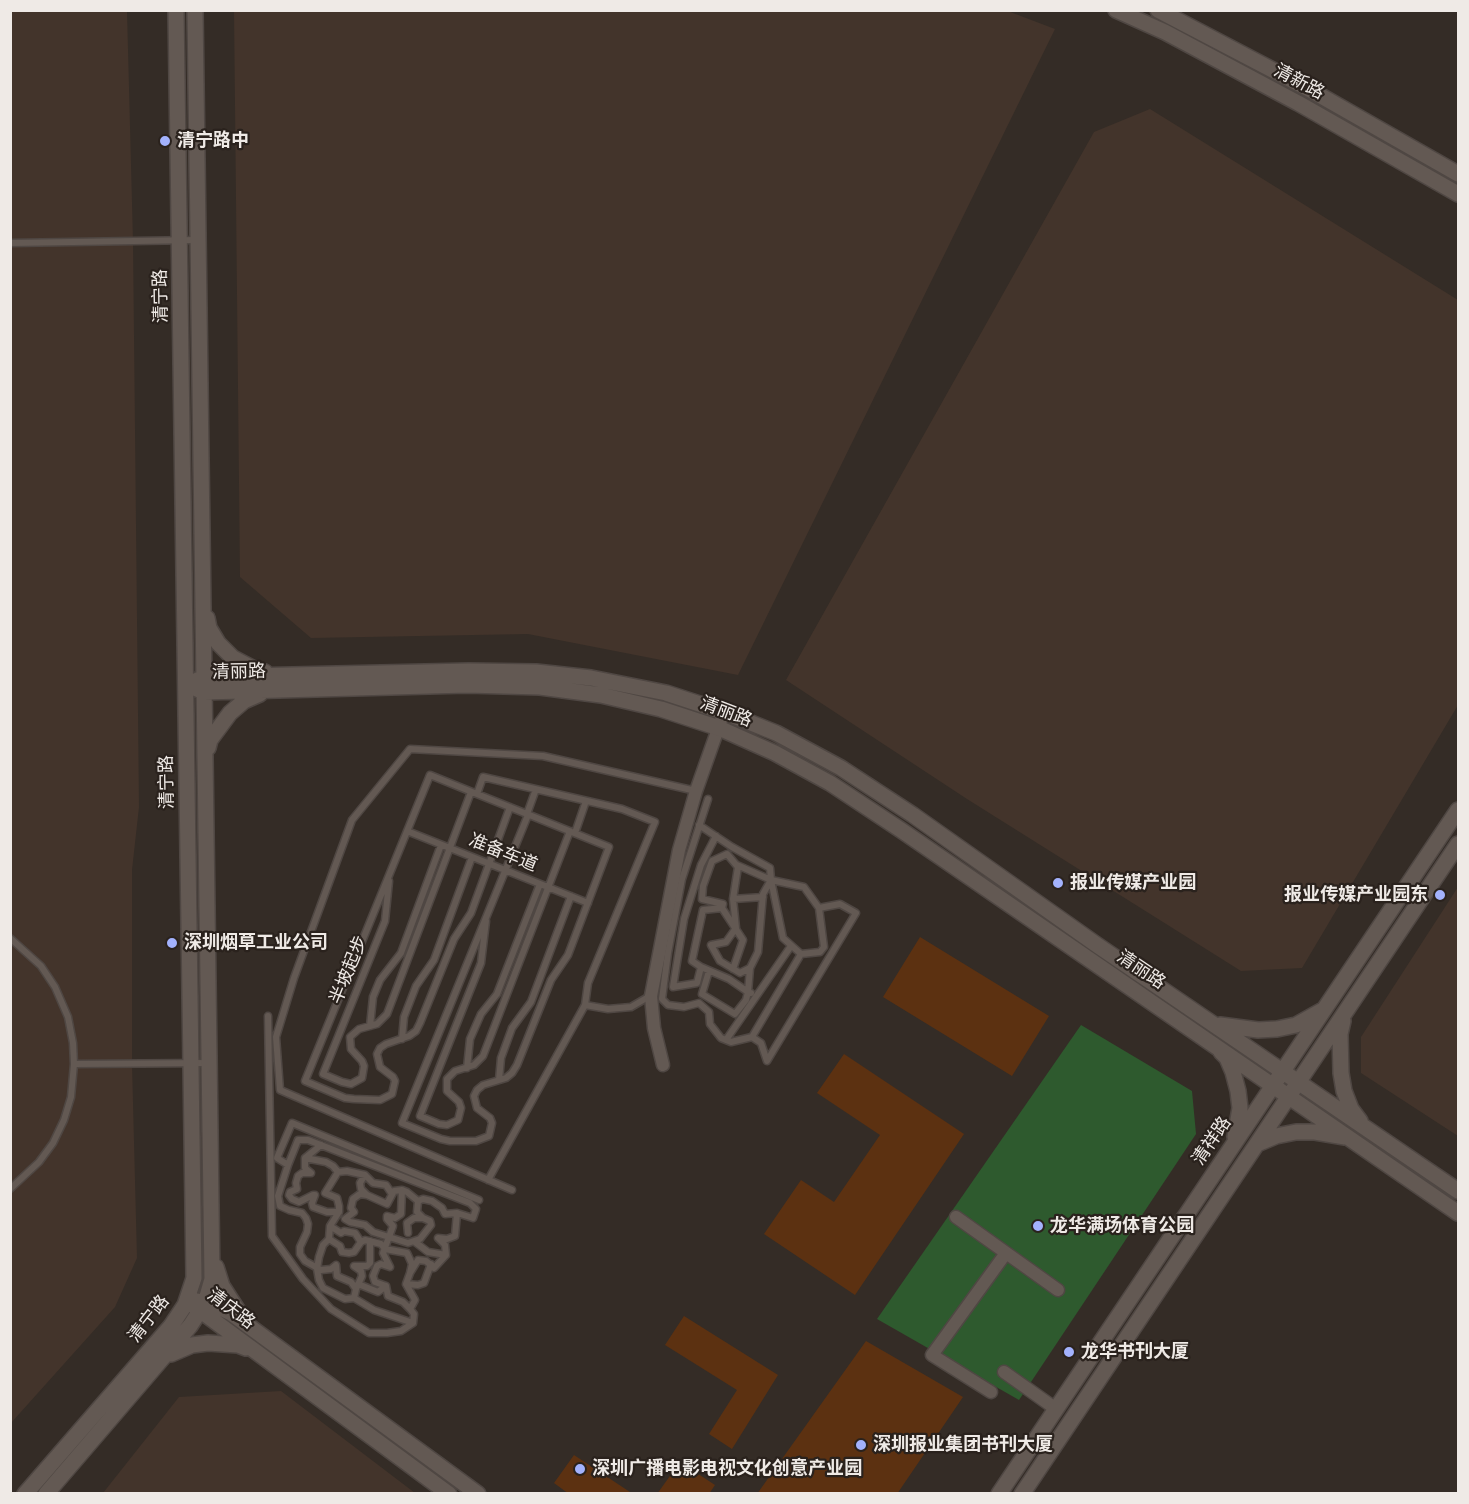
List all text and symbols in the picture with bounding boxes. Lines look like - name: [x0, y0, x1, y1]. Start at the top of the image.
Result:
- street label: 清新路: [1270, 60, 1328, 104]
- place label: 清宁路中: [177, 130, 249, 152]
- marker: 清宁路中: [158, 134, 172, 148]
- street label: 清宁路: [150, 269, 172, 323]
- street label: 清丽路: [212, 661, 266, 683]
- street label: 清丽路: [697, 692, 755, 732]
- street label: 清宁路: [156, 755, 178, 809]
- street label: 准备车道: [466, 830, 540, 876]
- place label: 报业传媒产业园: [1070, 872, 1196, 894]
- marker: 报业传媒产业园: [1051, 876, 1065, 890]
- place label: 报业传媒产业园东: [1284, 884, 1428, 906]
- marker: 报业传媒产业园东: [1433, 888, 1447, 902]
- place label: 深圳烟草工业公司: [184, 932, 328, 954]
- street label: 半坡起步: [326, 933, 372, 1007]
- marker: 深圳烟草工业公司: [165, 936, 179, 950]
- street label: 清丽路: [1113, 946, 1169, 994]
- street label: 清祥路: [1188, 1113, 1236, 1169]
- place label: 龙华满场体育公园: [1050, 1215, 1194, 1237]
- marker: 龙华满场体育公园: [1031, 1219, 1045, 1233]
- street label: 清庆路: [203, 1284, 259, 1334]
- street label: 清宁路: [124, 1291, 174, 1347]
- place label: 龙华书刊大厦: [1081, 1341, 1189, 1363]
- marker: 龙华书刊大厦: [1062, 1345, 1076, 1359]
- place label: 深圳报业集团书刊大厦: [873, 1434, 1053, 1456]
- marker: 深圳报业集团书刊大厦: [854, 1438, 868, 1452]
- place label: 深圳广播电影电视文化创意产业园: [592, 1458, 862, 1480]
- marker: 深圳广播电影电视文化创意产业园: [573, 1462, 587, 1476]

